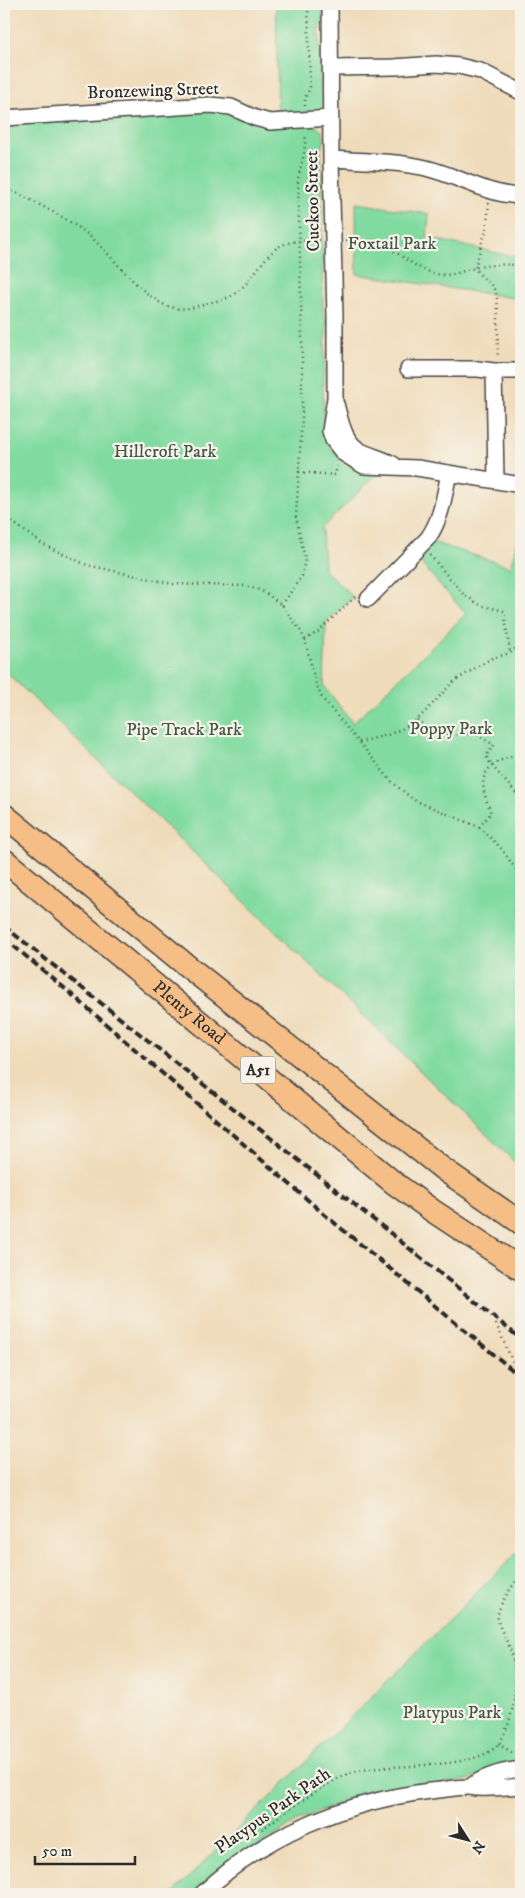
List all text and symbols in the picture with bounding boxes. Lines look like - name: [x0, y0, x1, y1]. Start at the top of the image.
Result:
- street label: Bronzewing Street: [87, 78, 220, 104]
- street label: Cuckoo Street: [301, 150, 325, 252]
- park label: Foxtail Park: [348, 233, 437, 255]
- park label: Hillcroft Park: [114, 441, 216, 463]
- park label: Poppy Park: [410, 718, 493, 740]
- park label: Pipe Track Park: [126, 719, 242, 741]
- street label: Plenty Road: [148, 977, 230, 1050]
- road number: A51: [240, 1056, 276, 1084]
- park label: Platypus Park: [403, 1702, 502, 1724]
- street label: Platypus Park Path: [211, 1763, 336, 1859]
- north arrow: [442, 1816, 492, 1866]
- scale bar: [35, 1833, 135, 1865]
- text: N: [467, 1837, 488, 1857]
- text: 50 m: [42, 1842, 72, 1861]

